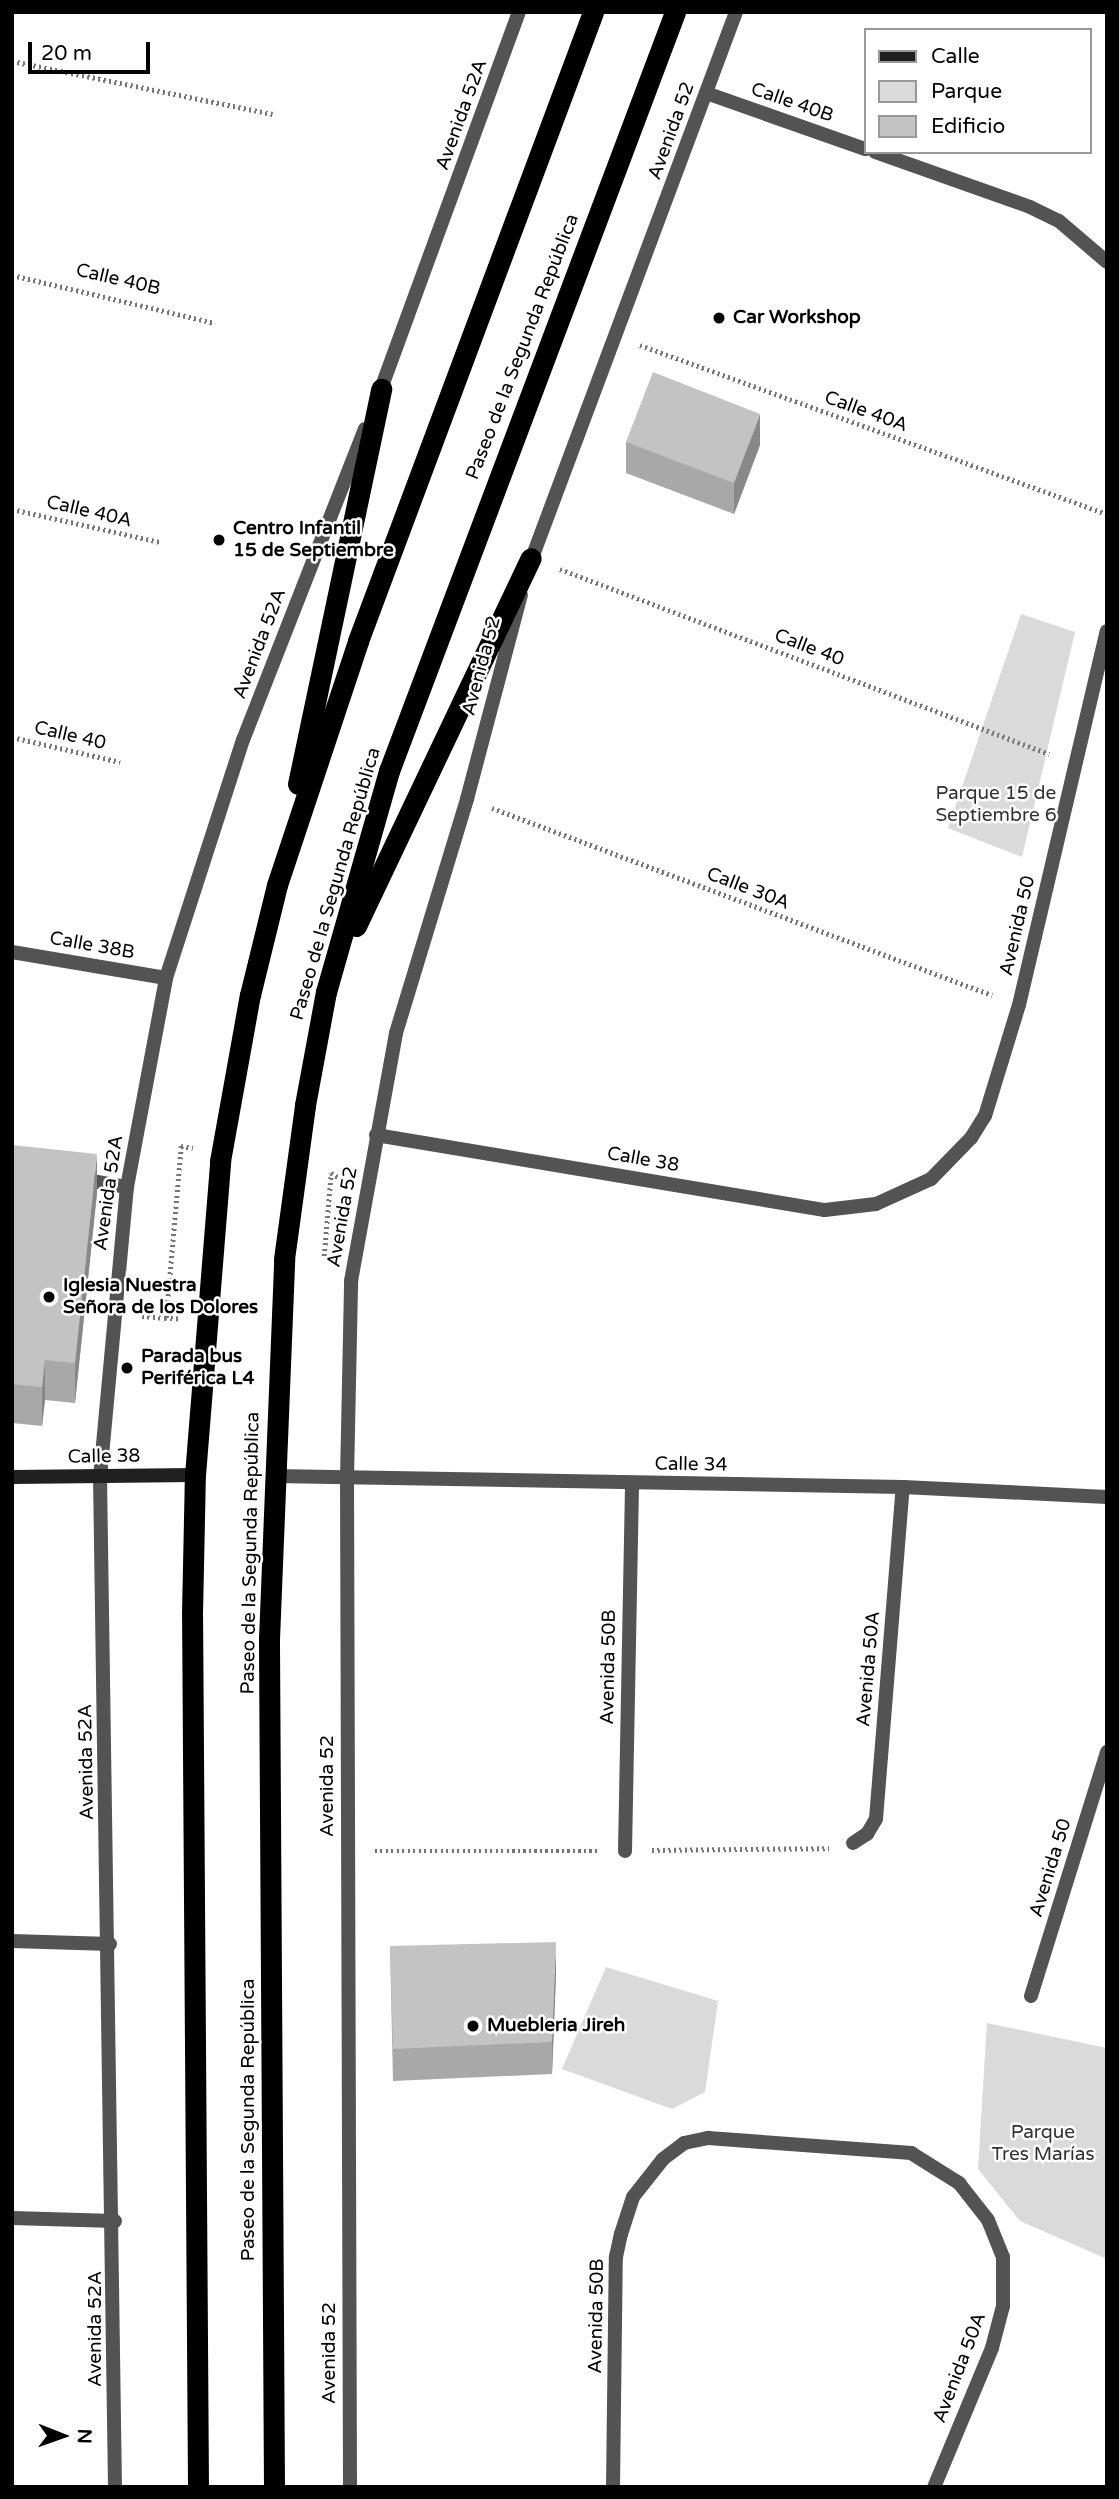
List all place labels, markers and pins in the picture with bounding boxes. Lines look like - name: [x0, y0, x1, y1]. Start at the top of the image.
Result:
- place label: Car Workshop: [733, 307, 861, 329]
- marker: Car Workshop: [711, 310, 727, 326]
- place label: Centro Infantil 15 de Septiembre: [233, 518, 394, 562]
- marker: Centro Infantil 15 de Septiembre: [211, 532, 227, 548]
- place label: Iglesia Nuestra Señora de los Dolores: [63, 1275, 258, 1319]
- marker: Iglesia Nuestra Señora de los Dolores: [41, 1289, 57, 1305]
- place label: Parada bus Periférica L4: [141, 1346, 254, 1390]
- marker: Parada bus Periférica L4: [119, 1360, 135, 1376]
- place label: Muebleria Jireh: [487, 2015, 625, 2037]
- marker: Muebleria Jireh: [465, 2018, 481, 2034]

